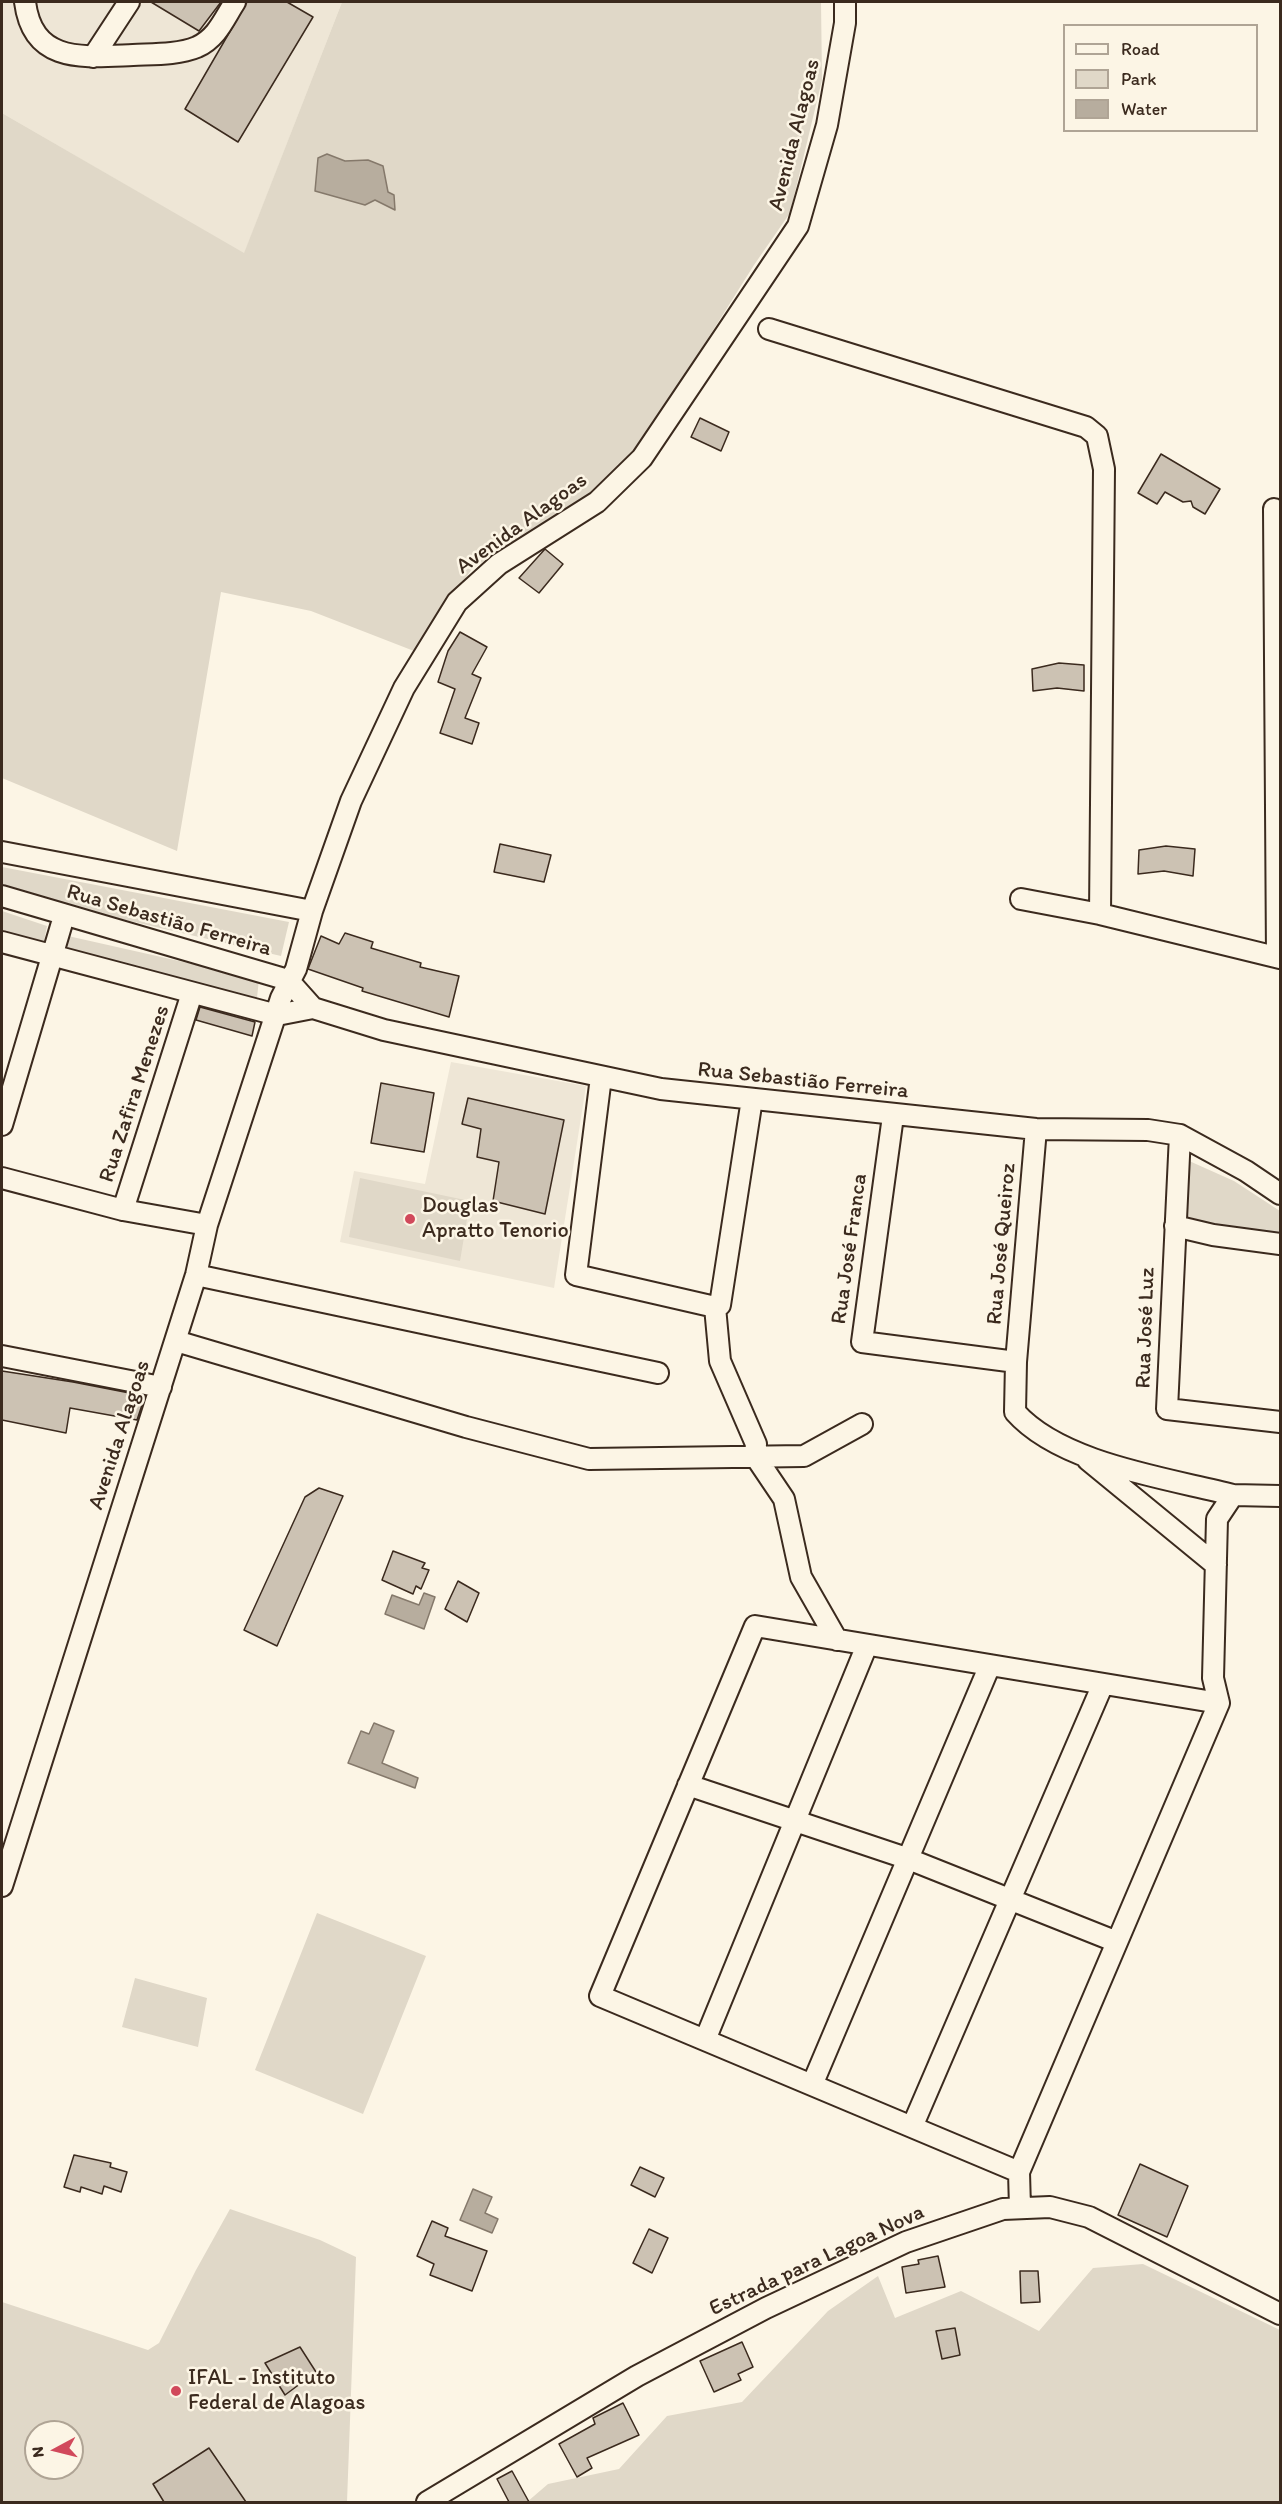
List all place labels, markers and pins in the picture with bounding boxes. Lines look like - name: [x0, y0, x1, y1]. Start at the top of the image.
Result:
- place label: Douglas Apratto Tenorio: [422, 1193, 569, 1244]
- marker: Douglas Apratto Tenorio: [403, 1212, 417, 1226]
- place label: IFAL - Instituto Federal de Alagoas: [188, 2365, 365, 2416]
- marker: IFAL - Instituto Federal de Alagoas: [169, 2384, 183, 2398]

